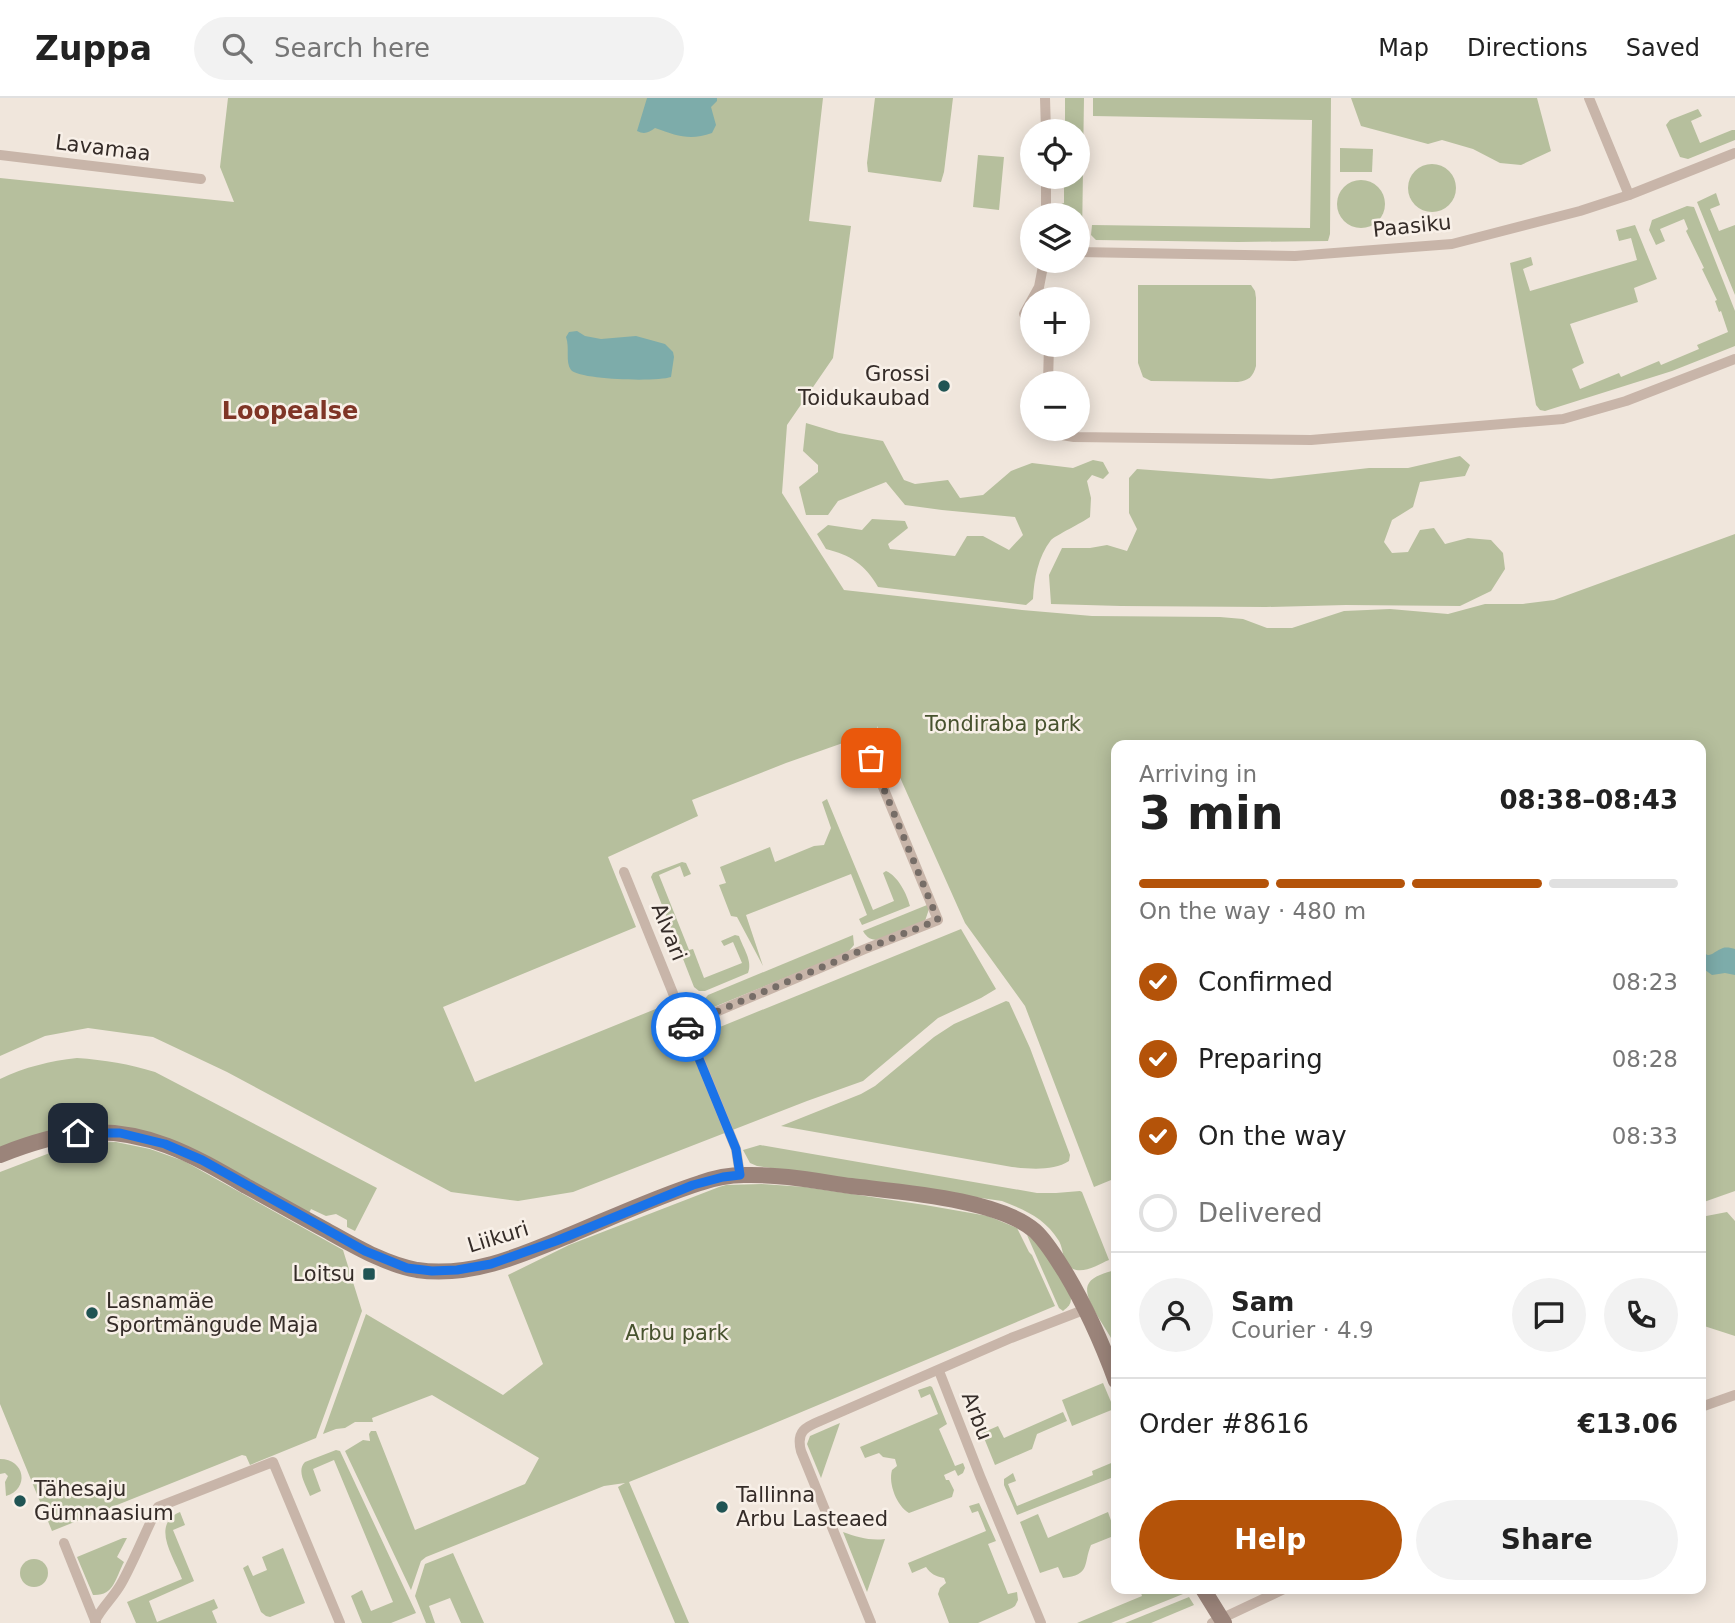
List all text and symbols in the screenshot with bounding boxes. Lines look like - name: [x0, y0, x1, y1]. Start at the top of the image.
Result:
- search box: [194, 17, 684, 80]
- text: Zuppa: [35, 29, 152, 68]
- icon: search: [218, 29, 256, 67]
- text: Search here: [274, 33, 430, 63]
- text: Map: [1378, 34, 1429, 62]
- text: Directions: [1467, 34, 1588, 62]
- text: Saved: [1626, 34, 1700, 62]
- map controls: [1020, 119, 1090, 441]
- button: locate: [1020, 119, 1090, 189]
- street label: Lavamaa: [54, 130, 152, 166]
- button: layers: [1020, 203, 1090, 273]
- street label: Paasiku: [1371, 210, 1453, 242]
- button: +: [1020, 287, 1090, 357]
- place label: Grossi Toidukaubad: [797, 362, 930, 410]
- button: −: [1020, 371, 1090, 441]
- marker: Grossi Toidukaubad: [936, 378, 952, 394]
- district label: Loopealse: [222, 397, 358, 425]
- park label: Tondiraba park: [924, 712, 1082, 736]
- pin: [841, 728, 901, 788]
- icon: bag: [852, 739, 890, 777]
- text: Arriving in: [1139, 761, 1257, 787]
- text: 08:38–08:43: [1499, 785, 1678, 815]
- text: 3 min: [1139, 786, 1283, 840]
- text: On the way · 480 m: [1139, 898, 1366, 924]
- street label: Alvari: [647, 900, 691, 964]
- icon: check: [1139, 963, 1177, 1001]
- text: Confirmed: [1198, 967, 1333, 997]
- text: 08:23: [1612, 969, 1678, 995]
- courier: [651, 992, 721, 1062]
- icon: car: [667, 1008, 705, 1046]
- icon: check: [1139, 1040, 1177, 1078]
- text: Preparing: [1198, 1044, 1323, 1074]
- text: 08:28: [1612, 1046, 1678, 1072]
- pin: [48, 1103, 108, 1163]
- icon: home: [59, 1114, 97, 1152]
- icon: check: [1139, 1117, 1177, 1155]
- text: On the way: [1198, 1121, 1347, 1151]
- text: 08:33: [1612, 1123, 1678, 1149]
- text: Delivered: [1198, 1198, 1322, 1228]
- street label: Liikuri: [465, 1216, 531, 1258]
- place label: Loitsu: [293, 1262, 355, 1286]
- marker: Loitsu: [361, 1266, 377, 1282]
- button: person: [1139, 1278, 1213, 1352]
- button: chat: [1512, 1278, 1586, 1352]
- button: phone: [1604, 1278, 1678, 1352]
- text: Sam: [1231, 1287, 1294, 1317]
- place label: Lasnamäe Sportmängude Maja: [106, 1289, 318, 1337]
- marker: Lasnamäe Sportmängude Maja: [84, 1305, 100, 1321]
- text: Courier · 4.9: [1231, 1317, 1374, 1343]
- park label: Arbu park: [625, 1321, 729, 1345]
- street label: Arbu: [957, 1389, 997, 1443]
- text: Order #8616: [1139, 1409, 1309, 1439]
- text: €13.06: [1578, 1409, 1678, 1439]
- place label: Tähesaju Gümnaasium: [33, 1477, 174, 1525]
- place label: Tallinna Arbu Lasteaed: [735, 1483, 888, 1531]
- marker: Tähesaju Gümnaasium: [12, 1493, 28, 1509]
- marker: Tallinna Arbu Lasteaed: [714, 1499, 730, 1515]
- button: Help: [1139, 1500, 1402, 1580]
- button: Share: [1416, 1500, 1678, 1580]

